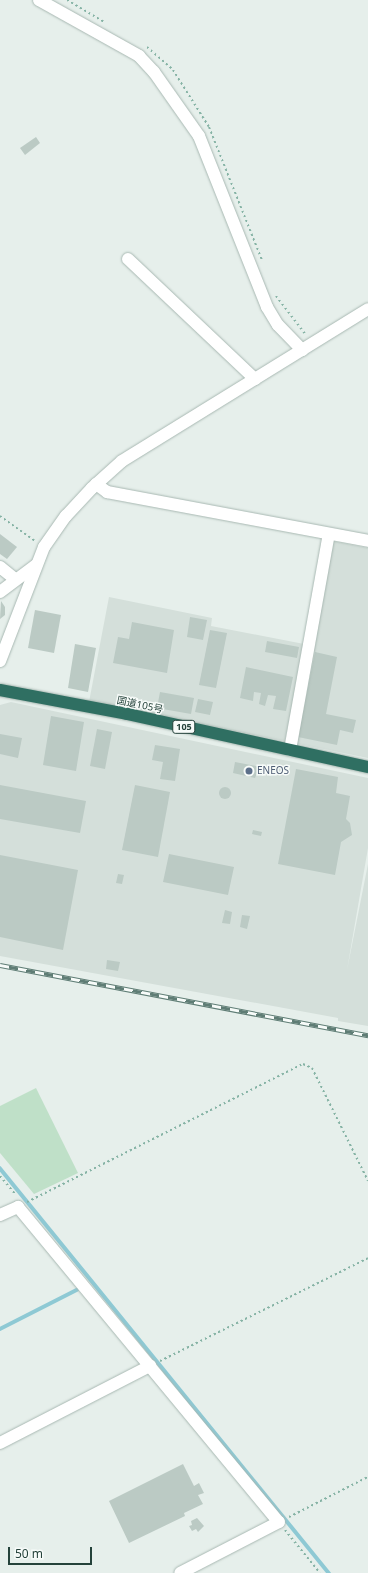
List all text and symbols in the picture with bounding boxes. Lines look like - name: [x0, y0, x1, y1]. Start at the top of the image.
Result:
- street label: 国道105号: [116, 694, 164, 716]
- road number: 105: [172, 720, 196, 734]
- place label: ENEOS: [257, 765, 289, 777]
- marker: ENEOS: [244, 766, 254, 776]
- scale bar: [10, 1539, 94, 1565]
- text: 50 m: [15, 1545, 43, 1562]

